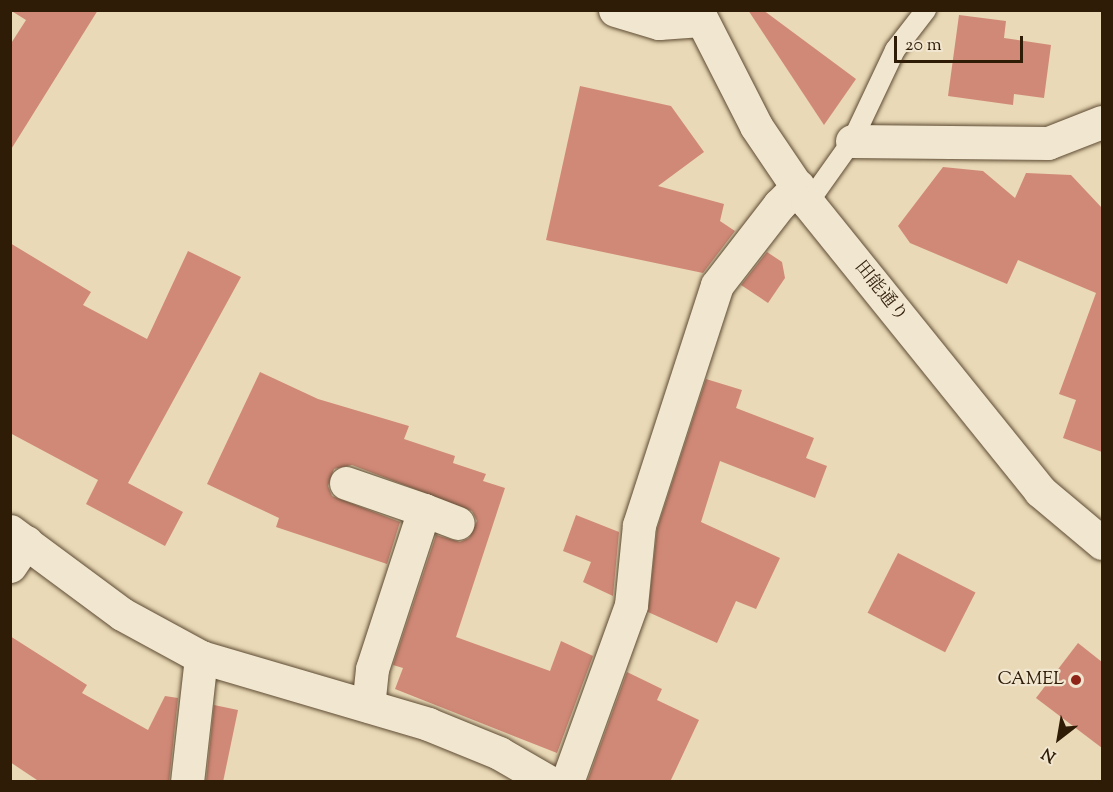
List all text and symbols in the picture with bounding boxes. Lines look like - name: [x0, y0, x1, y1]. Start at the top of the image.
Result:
- scale bar: [897, 24, 1026, 62]
- text: 20 m: [905, 33, 942, 59]
- street label: 田能通り: [849, 257, 911, 327]
- place label: CAMEL: [997, 669, 1064, 691]
- marker: CAMEL: [1069, 673, 1083, 687]
- north arrow: [1029, 708, 1089, 768]
- text: N: [1038, 741, 1061, 767]

